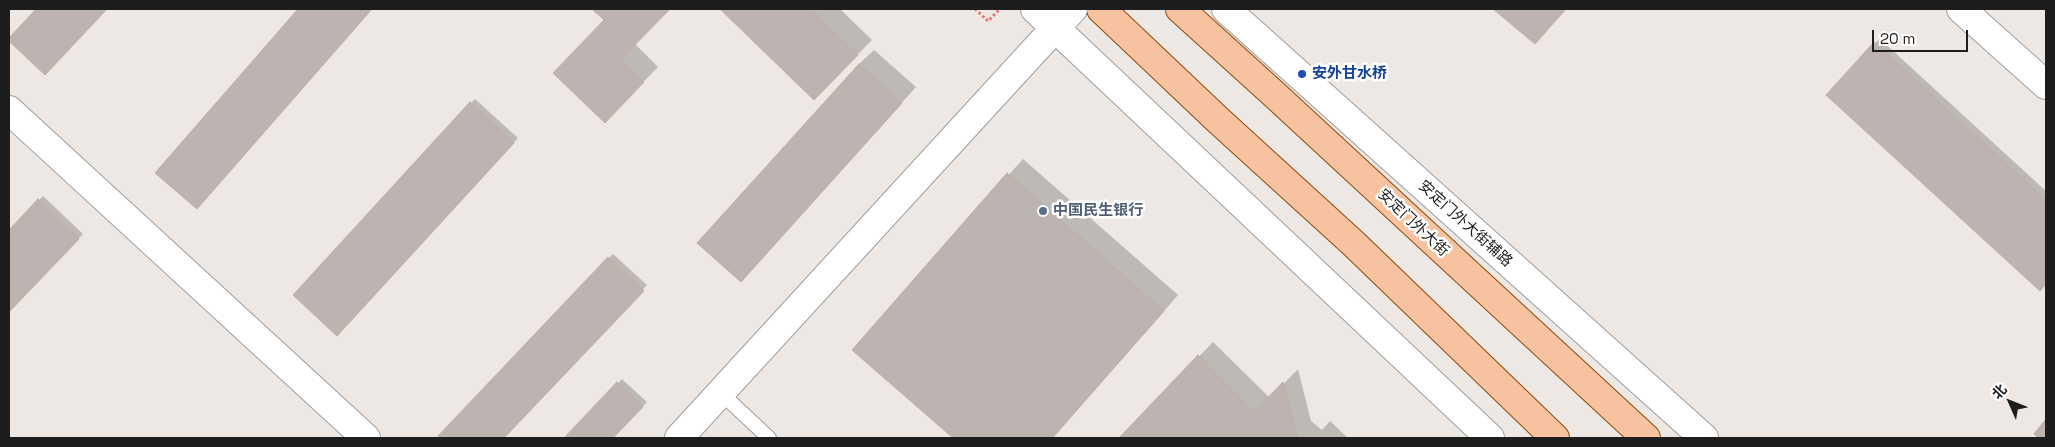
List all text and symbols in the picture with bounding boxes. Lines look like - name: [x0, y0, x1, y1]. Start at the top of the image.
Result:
- scale bar: [1875, 20, 1971, 52]
- text: 20 m: [1880, 29, 1915, 48]
- place label: 安外甘水桥: [1312, 65, 1387, 83]
- marker: 安外甘水桥: [1296, 68, 1308, 80]
- street label: 安定门外大街辅路: [1414, 177, 1516, 271]
- street label: 安定门外大街: [1374, 186, 1452, 260]
- place label: 中国民生银行: [1053, 202, 1143, 220]
- marker: 中国民生银行: [1037, 205, 1049, 217]
- north arrow: [1985, 377, 2035, 427]
- text: 北: [1988, 380, 2011, 403]

